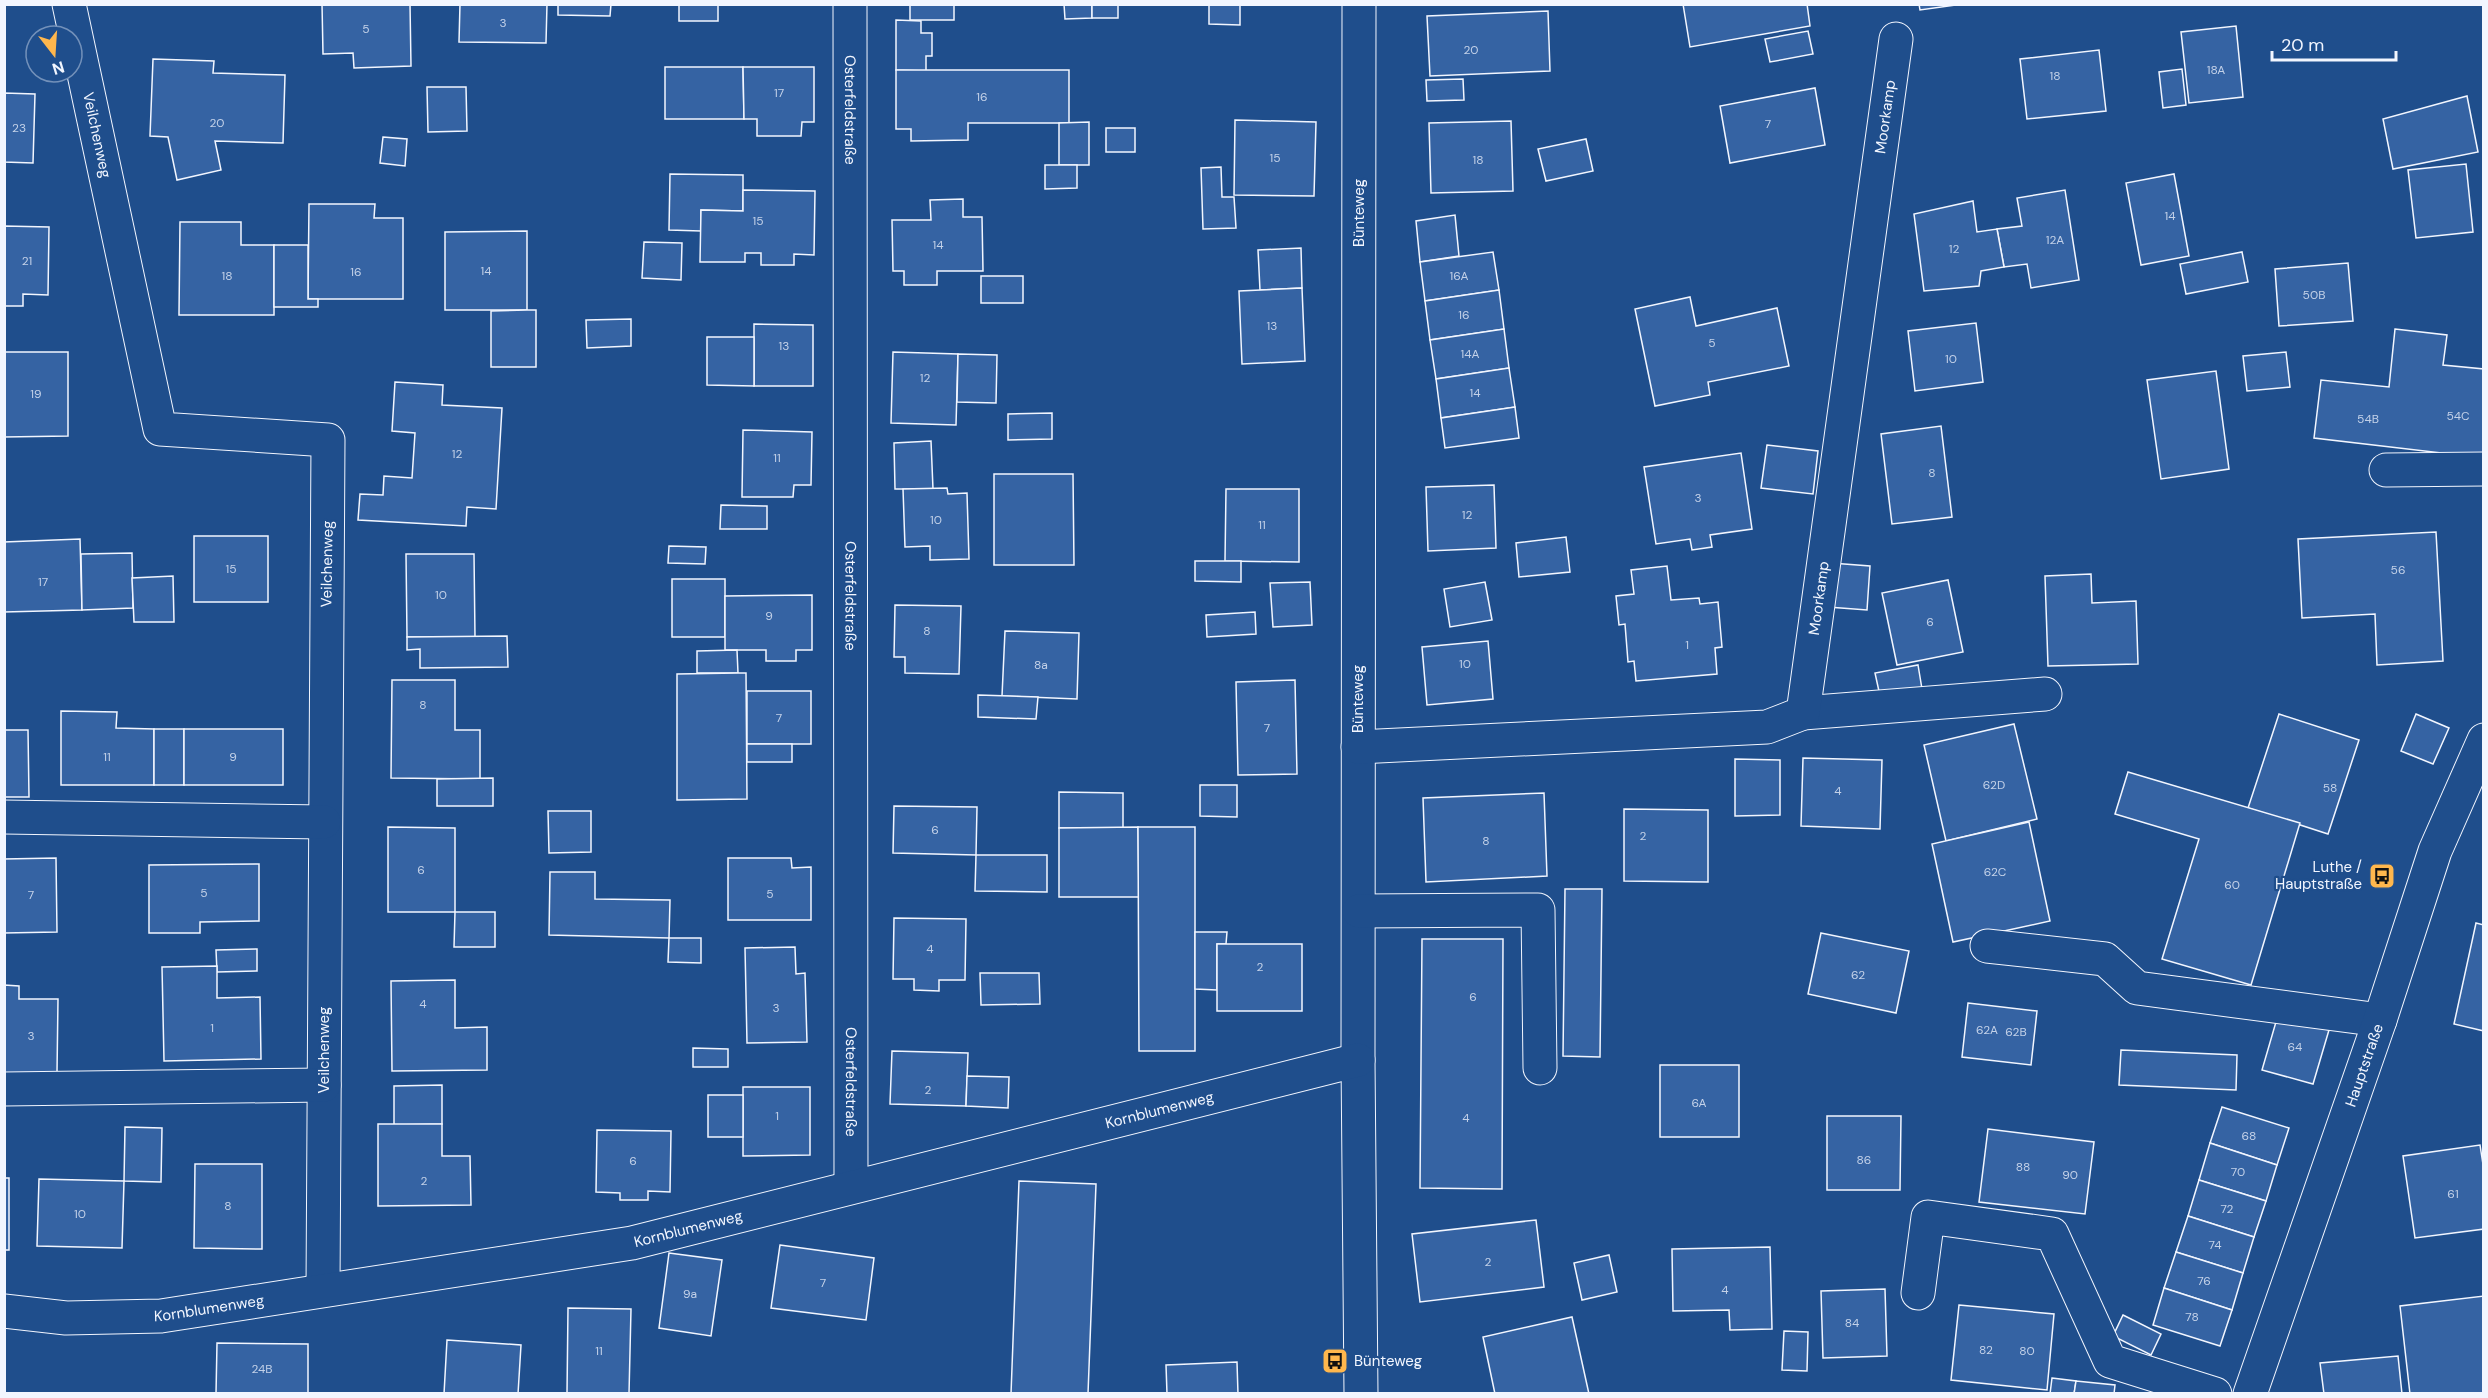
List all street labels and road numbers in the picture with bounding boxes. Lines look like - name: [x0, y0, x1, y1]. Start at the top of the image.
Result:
- street label: Osterfeldstraße: [840, 55, 860, 165]
- street label: Moorkamp: [1870, 79, 1900, 155]
- street label: Veilchenweg: [78, 90, 116, 180]
- street label: Bünteweg: [1349, 179, 1369, 247]
- street label: Veilchenweg: [316, 520, 338, 608]
- street label: Osterfeldstraße: [840, 541, 861, 651]
- street label: Moorkamp: [1804, 560, 1834, 636]
- street label: Bünteweg: [1348, 665, 1368, 733]
- street label: Veilchenweg: [314, 1007, 334, 1093]
- street label: Hauptstraße: [2341, 1021, 2388, 1110]
- street label: Osterfeldstraße: [841, 1027, 861, 1137]
- street label: Kornblumenweg: [1103, 1087, 1216, 1133]
- street label: Kornblumenweg: [632, 1206, 745, 1252]
- street label: Kornblumenweg: [154, 1290, 266, 1326]

